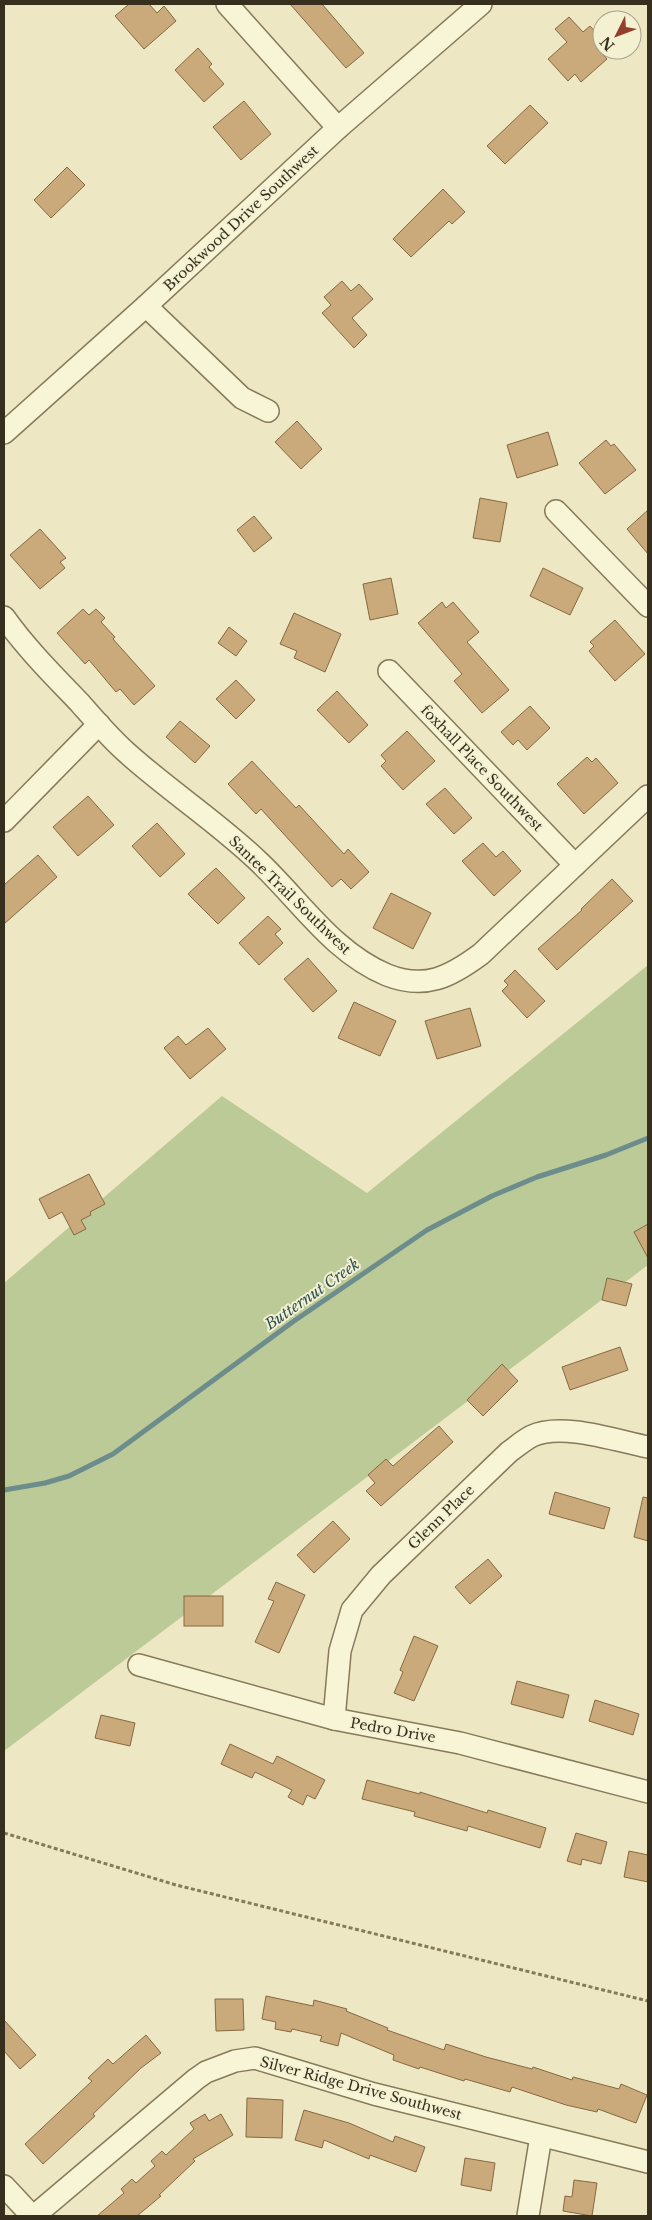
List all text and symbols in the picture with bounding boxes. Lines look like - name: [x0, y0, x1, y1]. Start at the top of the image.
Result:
- north arrow: [592, 10, 642, 60]
- text: N: [596, 33, 618, 55]
- street label: Brookwood Drive Southwest: [160, 141, 323, 295]
- street label: foxhall Place Southwest: [417, 701, 547, 835]
- street label: Santee Trail Southwest: [225, 832, 355, 959]
- water label: Butternut Creek: [260, 1254, 363, 1334]
- street label: Glenn Place: [404, 1481, 478, 1553]
- street label: Pedro Drive: [349, 1714, 437, 1746]
- street label: Silver Ridge Drive Southwest: [258, 2052, 464, 2124]

